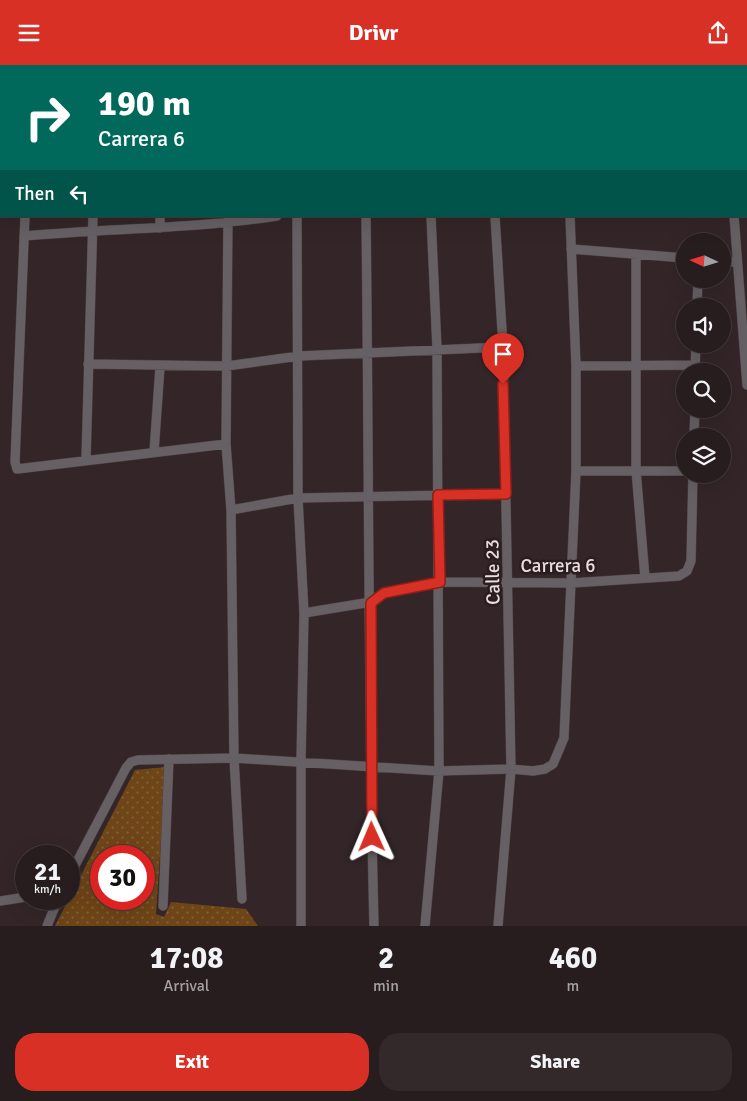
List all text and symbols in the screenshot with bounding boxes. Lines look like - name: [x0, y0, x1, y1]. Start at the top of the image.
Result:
- icon: menu: [15, 19, 43, 47]
- text: Drivr: [349, 19, 398, 46]
- icon: share: [704, 19, 732, 47]
- text: 190 m: [98, 82, 191, 125]
- icon: right: [15, 85, 80, 150]
- text: Carrera 6: [98, 125, 185, 152]
- icon: left: [65, 180, 93, 208]
- text: Then: [15, 182, 55, 206]
- north arrow: [676, 233, 731, 287]
- map controls: [676, 233, 731, 483]
- button: sound: [676, 298, 731, 353]
- pin: [482, 333, 524, 384]
- icon: arrive: [489, 340, 517, 368]
- button: search: [676, 363, 731, 418]
- button: layers: [676, 428, 731, 483]
- street label: Calle 23: [480, 539, 506, 605]
- street label: Carrera 6: [520, 554, 596, 578]
- position arrow: [345, 810, 397, 862]
- speed limit sign: 30: [90, 845, 155, 910]
- text: 21: [34, 856, 61, 887]
- text: km/h: [34, 882, 61, 897]
- text: 17:08: [150, 940, 223, 977]
- text: 2: [378, 940, 394, 977]
- text: 460: [549, 940, 597, 977]
- text: Arrival: [163, 976, 210, 996]
- text: min: [373, 976, 399, 996]
- text: m: [567, 976, 579, 996]
- button: Exit: [15, 1033, 369, 1091]
- button: Share: [379, 1033, 732, 1091]

